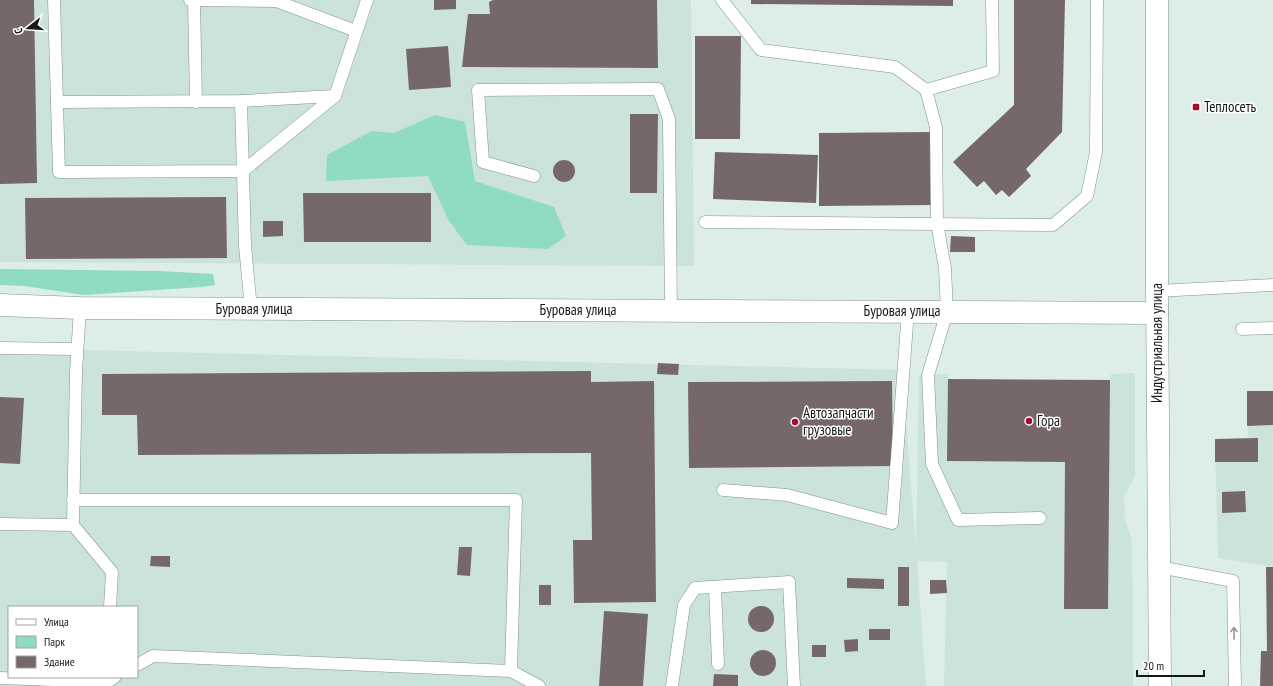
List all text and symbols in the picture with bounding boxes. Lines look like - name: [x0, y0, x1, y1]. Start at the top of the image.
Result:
- north arrow: [8, 8, 48, 48]
- text: С: [11, 26, 26, 35]
- place label: Теплосеть: [1204, 97, 1256, 116]
- marker: Теплосеть: [1191, 102, 1201, 112]
- street label: Индустриальная улица: [1147, 283, 1166, 403]
- street label: Буровая улица: [215, 299, 293, 318]
- street label: Буровая улица: [539, 300, 617, 319]
- street label: Буровая улица: [863, 301, 941, 320]
- place label: Автозапчасти грузовые: [803, 403, 873, 439]
- place label: Гора: [1037, 411, 1060, 430]
- marker: Гора: [1024, 416, 1034, 426]
- marker: Автозапчасти грузовые: [790, 417, 800, 427]
- legend: [8, 606, 138, 678]
- text: Улица: [44, 614, 69, 629]
- one-way arrow: [1230, 627, 1238, 640]
- text: Парк: [44, 634, 65, 649]
- scale bar: [1137, 652, 1204, 678]
- text: Здание: [44, 654, 75, 669]
- text: 20 m: [1143, 658, 1164, 673]

